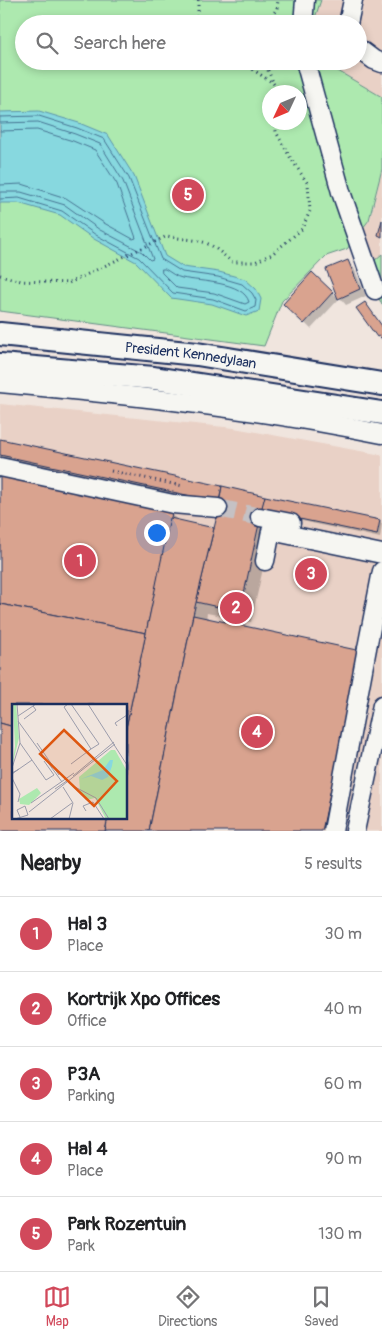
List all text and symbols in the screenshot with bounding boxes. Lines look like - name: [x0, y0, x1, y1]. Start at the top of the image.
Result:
- search box: [15, 15, 367, 70]
- icon: search: [33, 29, 61, 57]
- text: Search here: [73, 31, 166, 55]
- north arrow: [262, 85, 307, 130]
- pin: 5: [172, 176, 204, 214]
- street label: President Kennedylaan: [124, 339, 258, 373]
- your location: [144, 520, 170, 546]
- pin: 1: [64, 542, 96, 580]
- pin: 3: [295, 555, 327, 593]
- pin: 2: [220, 589, 252, 627]
- inset map: [12, 704, 128, 818]
- pin: 4: [241, 713, 273, 751]
- text: Nearby: [20, 850, 81, 877]
- text: 5 results: [304, 854, 362, 874]
- text: Hal 3: [67, 912, 107, 936]
- text: 1: [33, 924, 39, 944]
- text: 30 m: [324, 924, 362, 944]
- text: Place: [67, 936, 103, 956]
- text: Kortrijk Xpo Offices: [67, 987, 220, 1011]
- text: 2: [32, 999, 40, 1019]
- text: 40 m: [324, 999, 362, 1019]
- text: Office: [67, 1011, 107, 1031]
- text: P3A: [67, 1062, 100, 1086]
- text: 3: [32, 1074, 40, 1094]
- text: 60 m: [324, 1074, 362, 1094]
- text: Parking: [67, 1086, 115, 1106]
- text: Hal 4: [67, 1137, 108, 1161]
- text: 4: [31, 1149, 41, 1169]
- text: 90 m: [325, 1149, 362, 1169]
- text: Place: [67, 1161, 103, 1181]
- text: Park Rozentuin: [67, 1212, 186, 1236]
- text: 5: [32, 1224, 40, 1244]
- text: 130 m: [318, 1224, 362, 1244]
- text: Park: [67, 1236, 95, 1256]
- tab: Map: [43, 1283, 71, 1330]
- tab: Directions: [158, 1283, 217, 1330]
- tab: Saved: [304, 1283, 339, 1330]

